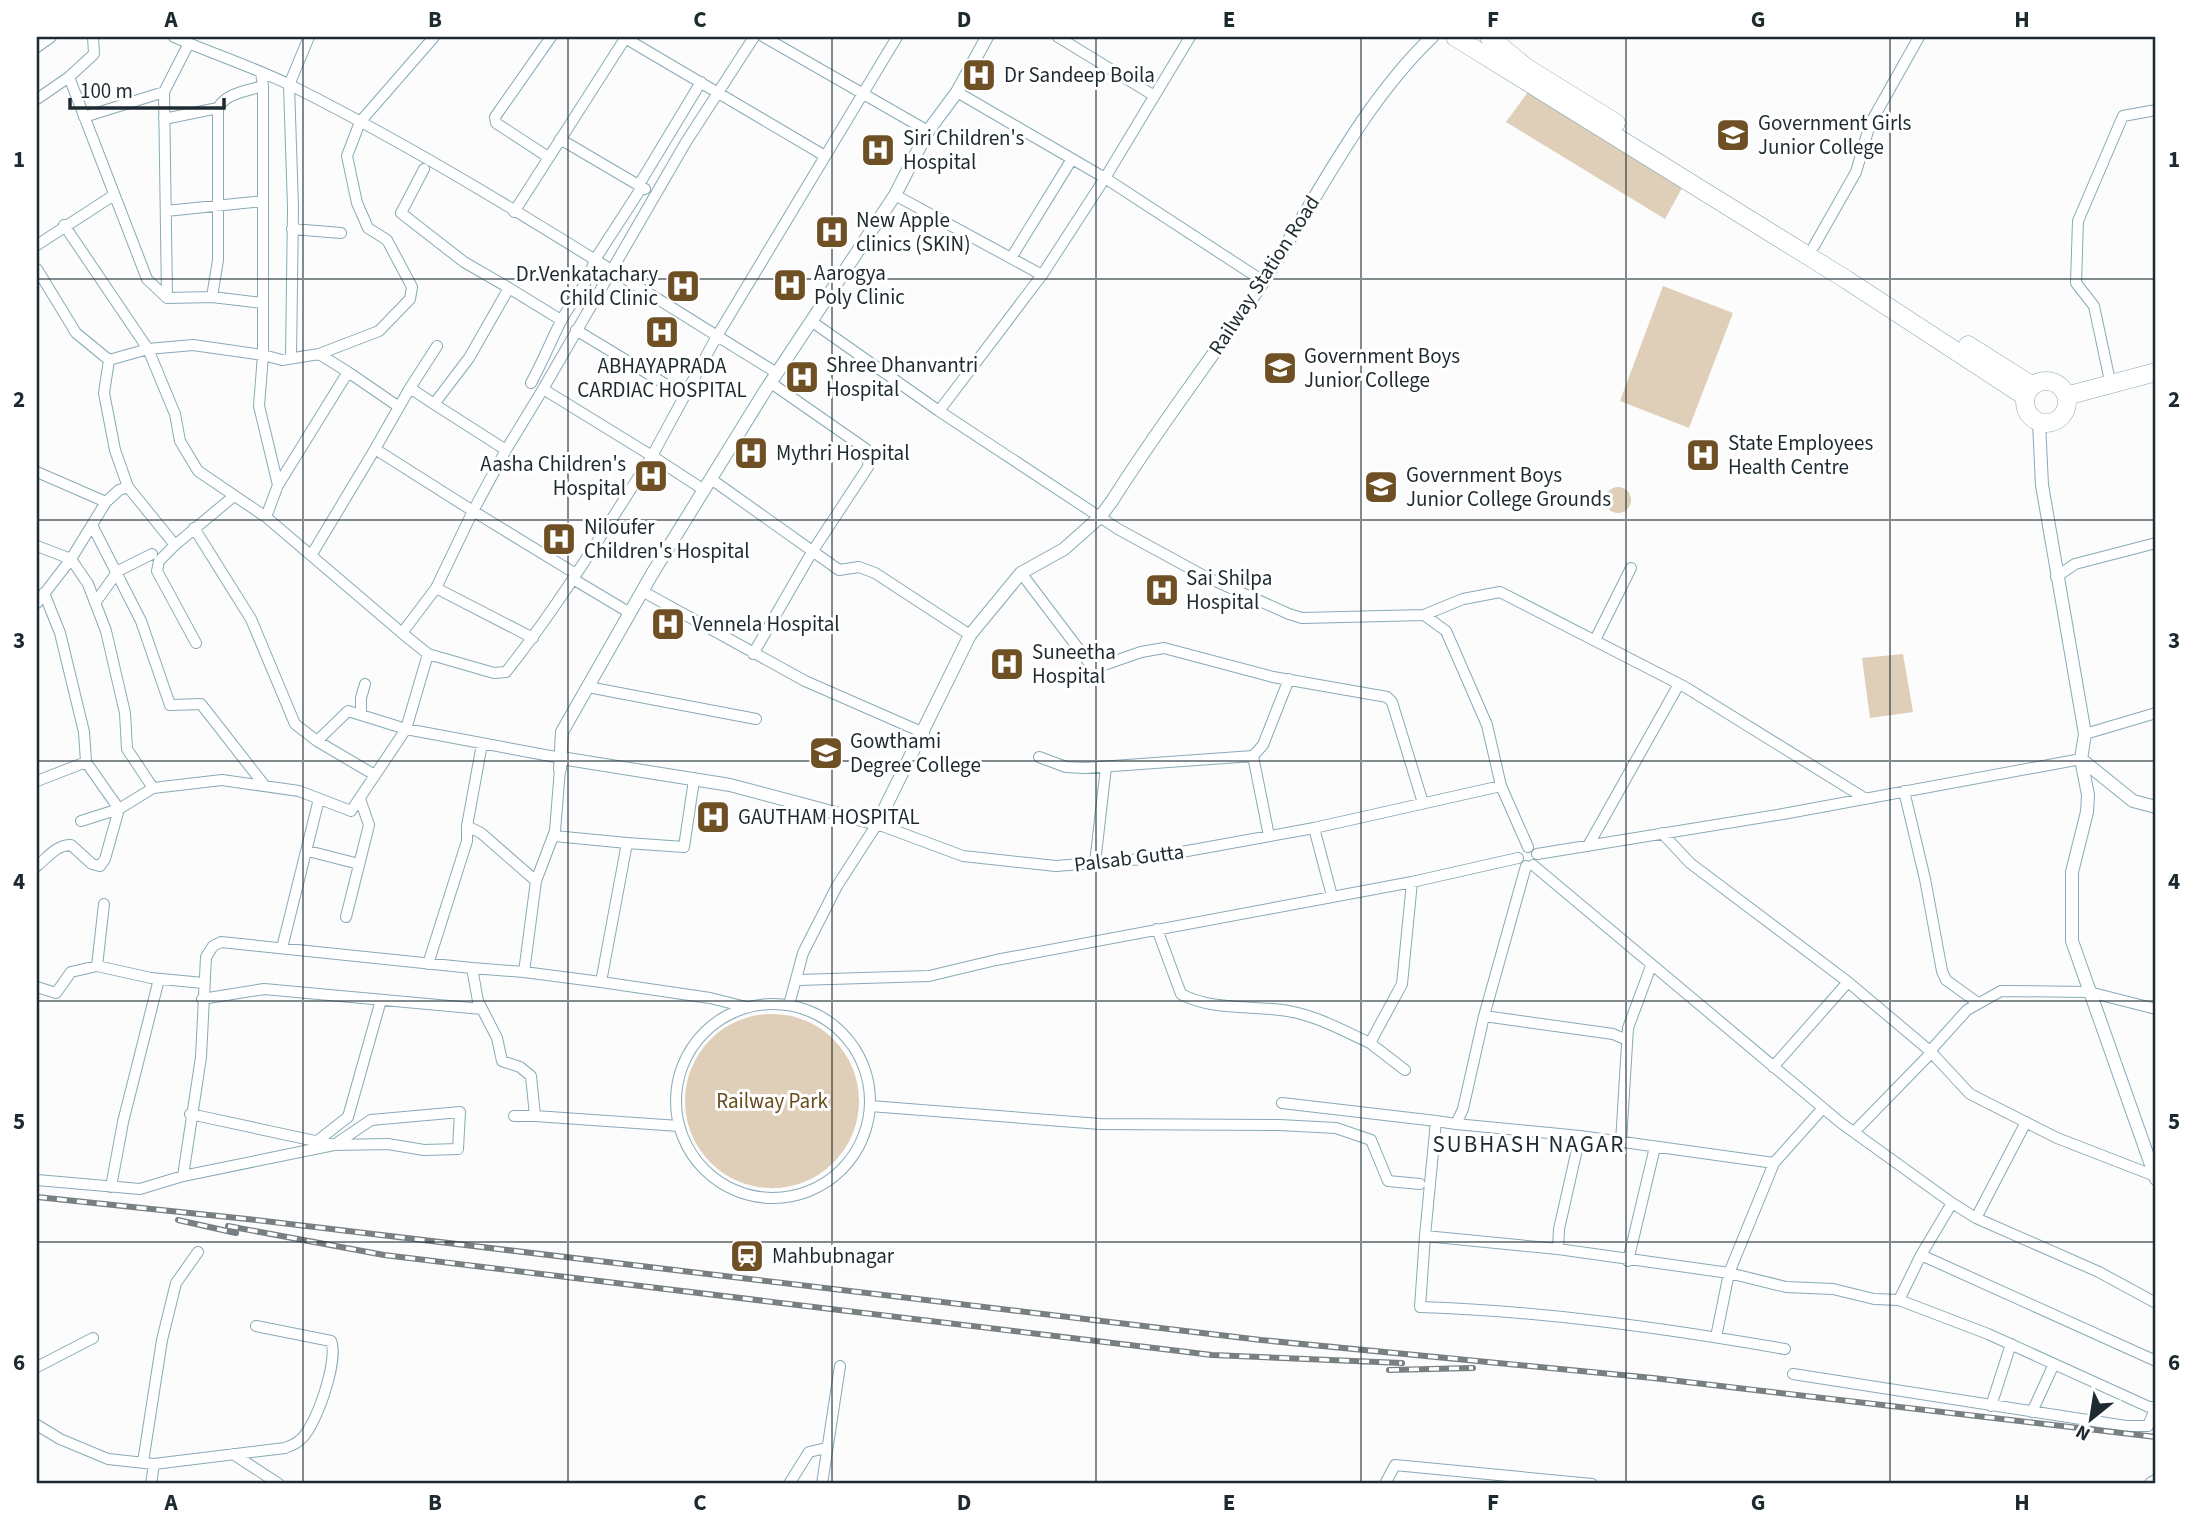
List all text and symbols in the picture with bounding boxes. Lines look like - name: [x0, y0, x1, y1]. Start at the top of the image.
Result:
- text: A: [163, 3, 178, 36]
- text: B: [428, 3, 442, 36]
- text: C: [693, 3, 707, 36]
- text: D: [957, 3, 971, 36]
- text: E: [1223, 3, 1235, 36]
- text: F: [1487, 3, 1499, 36]
- text: G: [1751, 3, 1765, 36]
- text: H: [2014, 3, 2030, 36]
- hospital icon: Dr Sandeep Boila: [960, 56, 998, 94]
- place label: Dr Sandeep Boila: [1004, 60, 1155, 90]
- scale bar: [70, 66, 224, 110]
- text: 100 m: [80, 76, 133, 106]
- place label: Government Girls Junior College: [1758, 108, 1912, 162]
- school or university icon: Government Girls Junior College: [1714, 116, 1752, 154]
- place label: Siri Children's Hospital: [903, 123, 1024, 177]
- hospital icon: Siri Children's Hospital: [859, 131, 897, 169]
- text: 1: [13, 143, 25, 176]
- text: 1: [2168, 143, 2180, 176]
- street label: Railway Station Road: [1201, 189, 1327, 361]
- place label: New Apple clinics (SKIN): [856, 205, 971, 259]
- hospital icon: New Apple clinics (SKIN): [813, 213, 851, 251]
- place label: Aarogya Poly Clinic: [814, 258, 905, 312]
- place label: Dr.Venkatachary Child Clinic: [516, 259, 658, 313]
- hospital icon: Aarogya Poly Clinic: [771, 266, 809, 304]
- hospital icon: Dr.Venkatachary Child Clinic: [664, 267, 702, 305]
- hospital icon: ABHAYAPRADA CARDIAC HOSPITAL: [643, 313, 681, 351]
- place label: Government Boys Junior College: [1304, 341, 1460, 395]
- school or university icon: Government Boys Junior College: [1261, 349, 1299, 387]
- place label: Shree Dhanvantri Hospital: [826, 350, 978, 404]
- place label: ABHAYAPRADA CARDIAC HOSPITAL: [577, 351, 747, 405]
- hospital icon: Shree Dhanvantri Hospital: [783, 358, 821, 396]
- text: 2: [13, 383, 25, 416]
- text: 2: [2168, 383, 2180, 416]
- place label: State Employees Health Centre: [1728, 428, 1873, 482]
- hospital icon: Mythri Hospital: [732, 434, 770, 472]
- hospital icon: State Employees Health Centre: [1684, 436, 1722, 474]
- place label: Mythri Hospital: [776, 438, 910, 468]
- place label: Aasha Children's Hospital: [480, 449, 626, 503]
- hospital icon: Aasha Children's Hospital: [632, 457, 670, 495]
- place label: Government Boys Junior College Grounds: [1406, 460, 1611, 514]
- school or university icon: Government Boys Junior College Grounds: [1362, 468, 1400, 506]
- place label: Niloufer Children's Hospital: [584, 512, 750, 566]
- hospital icon: Niloufer Children's Hospital: [540, 520, 578, 558]
- place label: Sai Shilpa Hospital: [1186, 563, 1272, 617]
- hospital icon: Sai Shilpa Hospital: [1143, 571, 1181, 609]
- hospital icon: Vennela Hospital: [649, 605, 687, 643]
- place label: Vennela Hospital: [692, 609, 840, 639]
- text: 3: [13, 624, 25, 657]
- text: 3: [2168, 624, 2180, 657]
- place label: Suneetha Hospital: [1032, 637, 1116, 691]
- hospital icon: Suneetha Hospital: [988, 645, 1026, 683]
- place label: Gowthami Degree College: [850, 726, 981, 780]
- school or university icon: Gowthami Degree College: [807, 734, 845, 772]
- hospital icon: GAUTHAM HOSPITAL: [694, 798, 732, 836]
- place label: GAUTHAM HOSPITAL: [738, 802, 920, 832]
- street label: Palsab Gutta: [1072, 836, 1186, 880]
- text: 4: [13, 865, 25, 898]
- text: 4: [2168, 865, 2180, 898]
- park label: Railway Park: [716, 1086, 828, 1116]
- text: 5: [13, 1105, 25, 1138]
- text: 5: [2168, 1105, 2180, 1138]
- district label: SUBHASH NAGAR: [1433, 1128, 1625, 1161]
- station icon: Mahbubnagar: [728, 1237, 766, 1275]
- place label: Mahbubnagar: [772, 1241, 895, 1271]
- text: 6: [13, 1346, 25, 1379]
- text: 6: [2168, 1346, 2180, 1379]
- north arrow: [2056, 1384, 2126, 1454]
- text: N: [2071, 1418, 2095, 1447]
- text: A: [163, 1486, 178, 1519]
- text: B: [428, 1486, 442, 1519]
- text: C: [693, 1486, 707, 1519]
- text: D: [957, 1486, 971, 1519]
- text: E: [1223, 1486, 1235, 1519]
- text: F: [1487, 1486, 1499, 1519]
- text: G: [1751, 1486, 1765, 1519]
- text: H: [2014, 1486, 2030, 1519]

